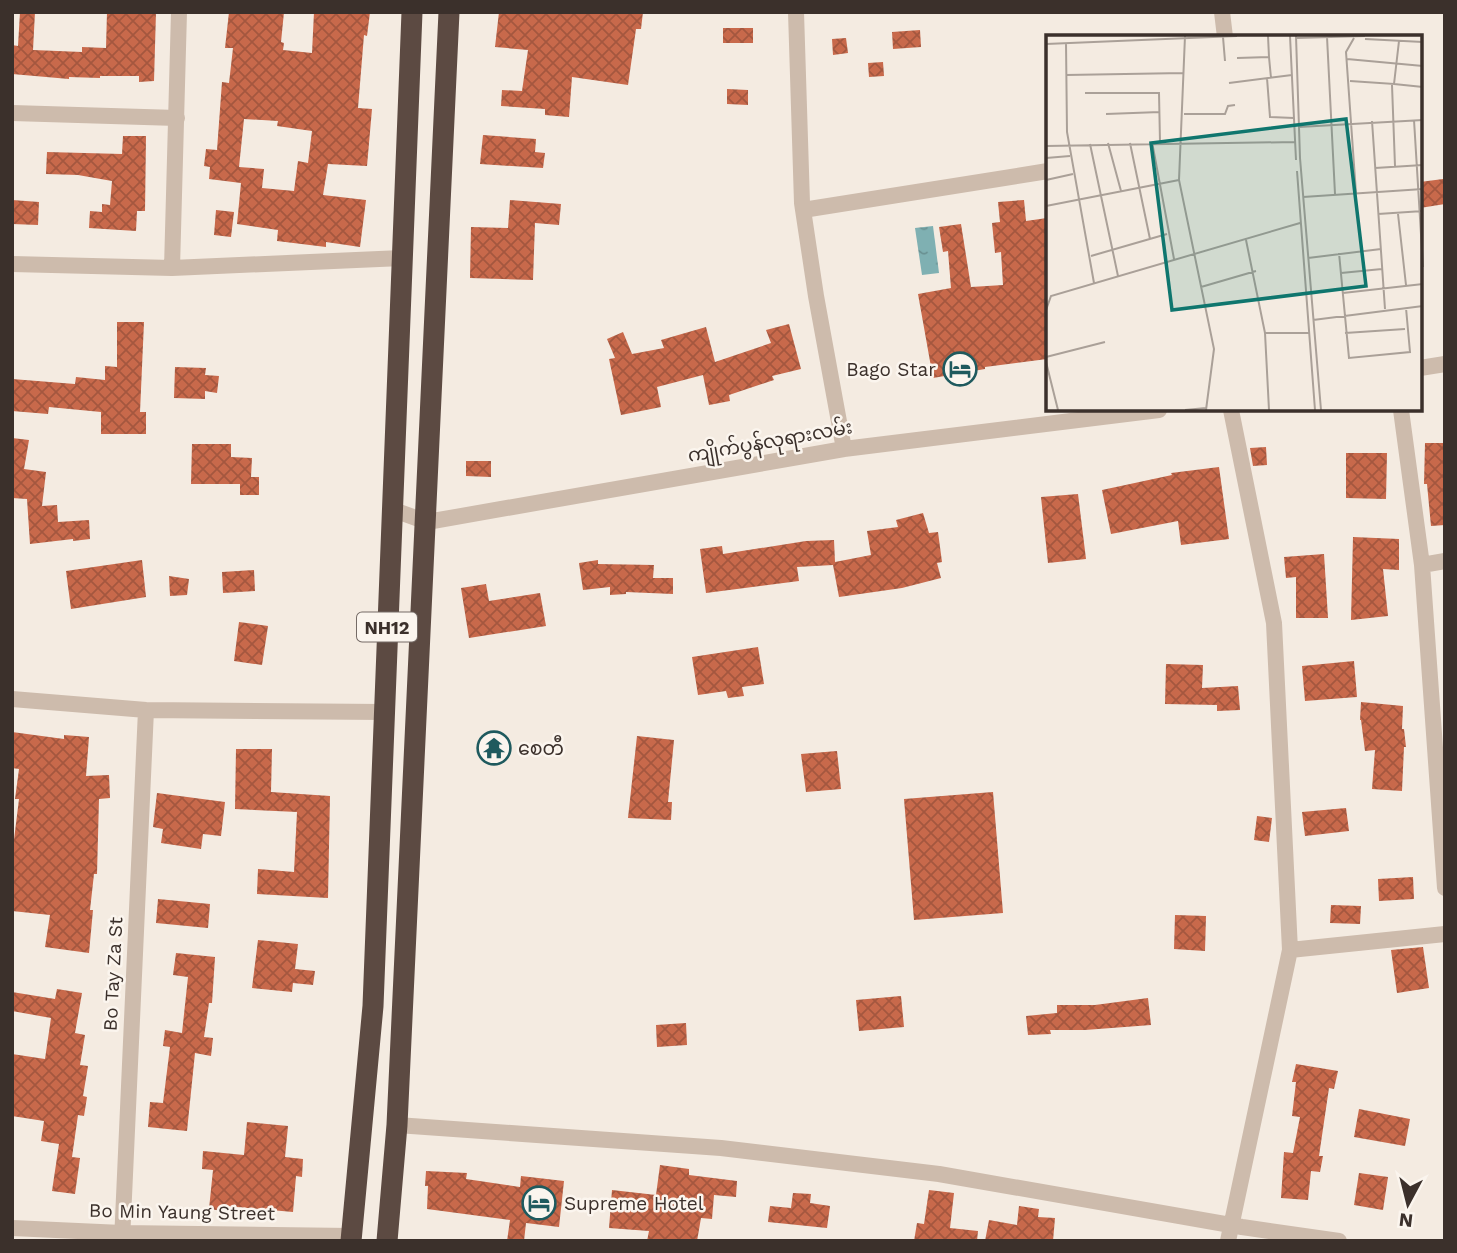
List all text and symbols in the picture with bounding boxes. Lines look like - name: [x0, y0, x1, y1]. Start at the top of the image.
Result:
- inset map: [1046, 35, 1422, 411]
- hotel icon: Bago Star: [941, 350, 979, 388]
- place label: Bago Star: [846, 358, 936, 381]
- street label: ကျိုက်ပွန်လုရားလမ်း: [685, 412, 855, 472]
- road number: NH12: [357, 612, 417, 642]
- temple icon: စေတီ: [475, 729, 513, 767]
- place label: စေတီ: [518, 734, 564, 760]
- street label: Bo Tay Za St: [99, 916, 127, 1032]
- north arrow: [1373, 1169, 1443, 1239]
- hotel icon: Supreme Hotel: [520, 1184, 558, 1222]
- place label: Supreme Hotel: [564, 1192, 704, 1215]
- street label: Bo Min Yaung Street: [89, 1199, 275, 1225]
- text: N: [1398, 1208, 1414, 1233]

